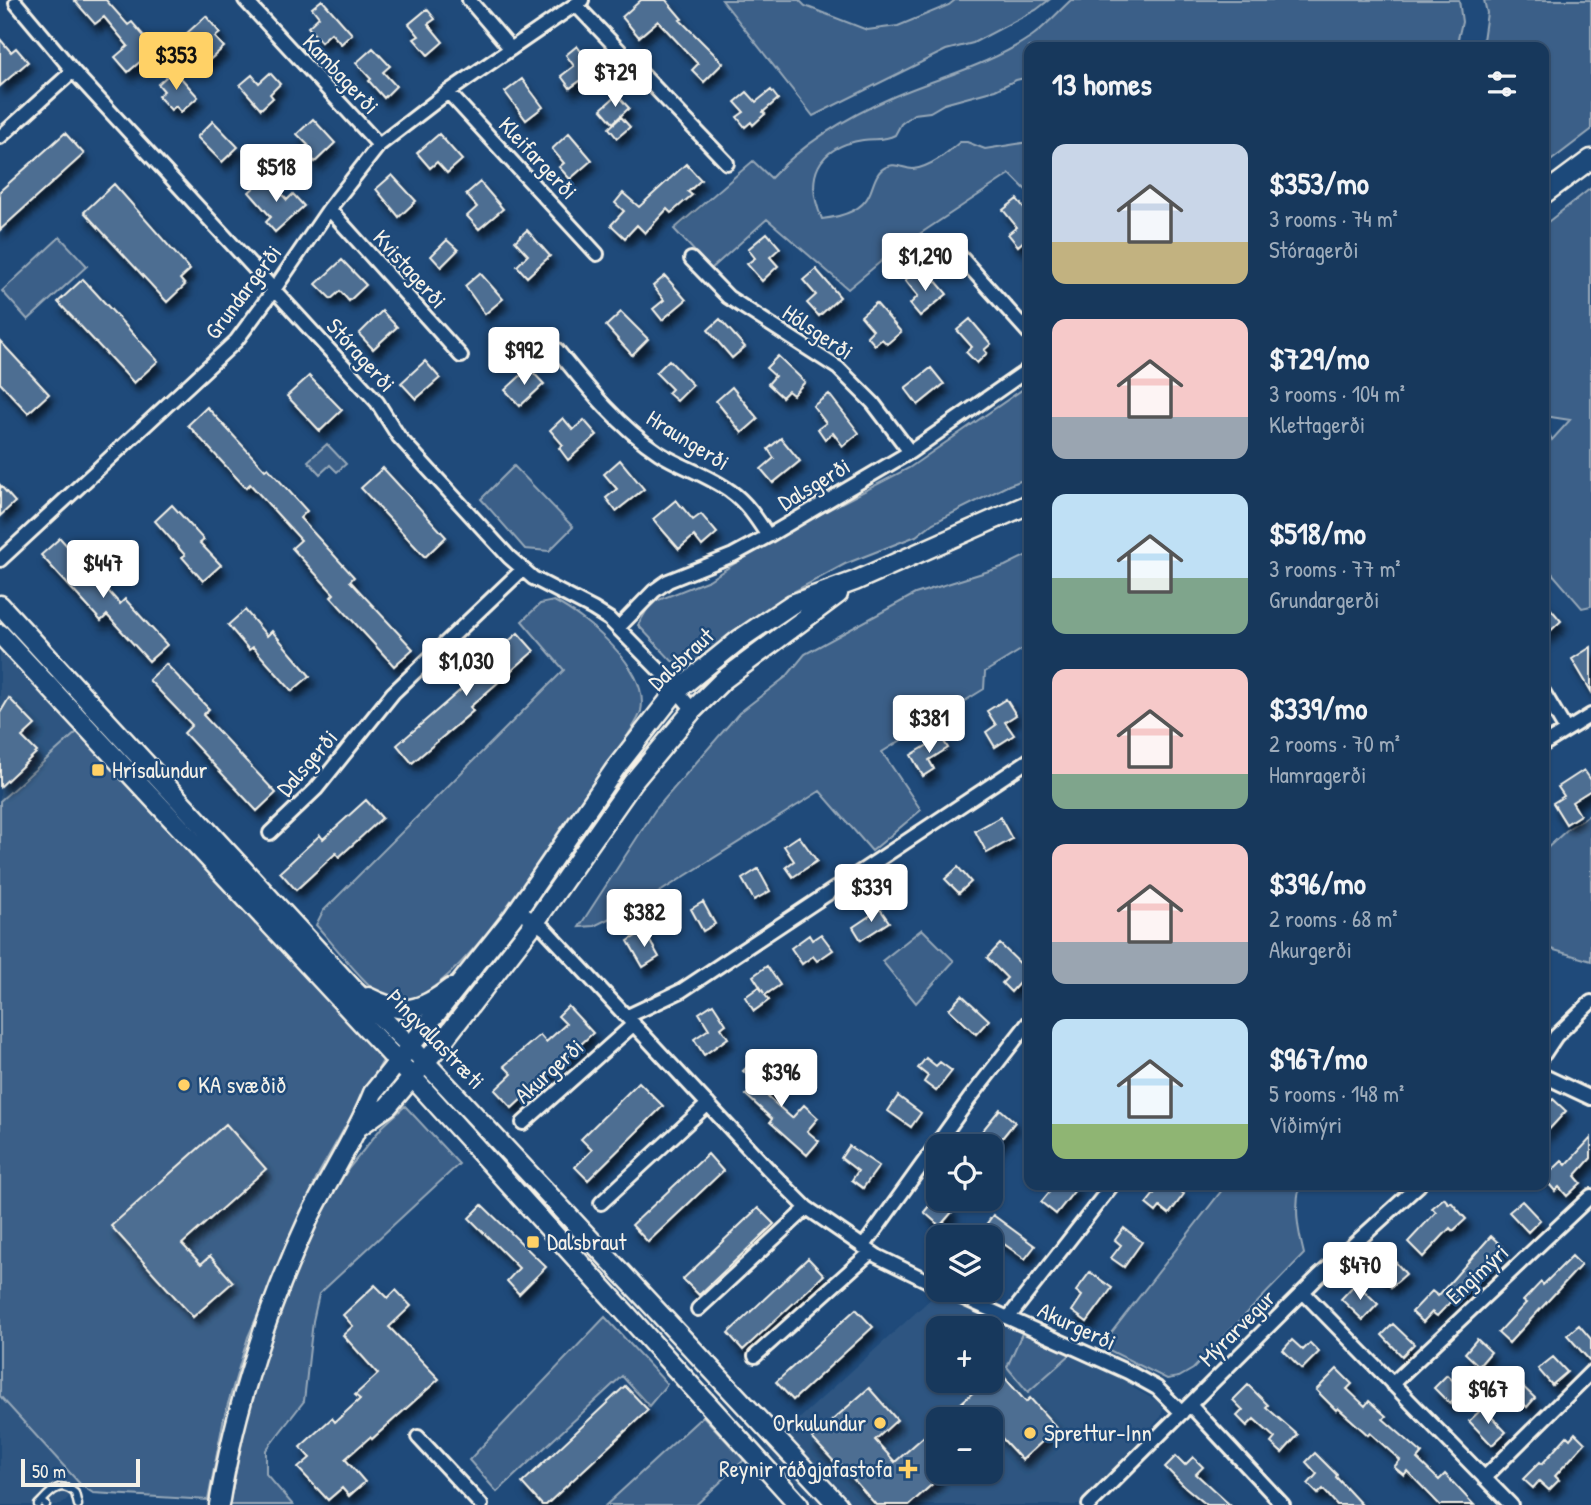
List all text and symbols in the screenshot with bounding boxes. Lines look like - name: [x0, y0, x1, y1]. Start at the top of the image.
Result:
- street label: Kambagerði: [296, 27, 387, 121]
- pin: $353: [135, 32, 217, 92]
- text: $353: [155, 39, 197, 70]
- pin: $729: [574, 50, 656, 109]
- text: $729: [594, 56, 636, 87]
- text: 13 homes: [1052, 64, 1152, 104]
- icon: filters: [1483, 65, 1521, 103]
- street label: Kleifargerði: [492, 110, 585, 206]
- pin: $518: [235, 144, 317, 204]
- text: $518: [256, 151, 296, 182]
- text: $353/mo: [1269, 163, 1369, 203]
- icon: home: [1108, 172, 1192, 256]
- text: 3 rooms · 74 m²: [1269, 203, 1398, 234]
- street label: Kvistagerði: [367, 223, 454, 315]
- pin: $1,290: [868, 233, 982, 293]
- text: Stóragerði: [1269, 234, 1359, 265]
- street label: Grundargerði: [197, 238, 288, 345]
- text: $1,290: [898, 240, 952, 271]
- street label: Hólsgerði: [777, 297, 860, 367]
- street label: Stóragerði: [320, 311, 403, 398]
- pin: $992: [483, 328, 565, 387]
- text: $992: [504, 334, 544, 365]
- text: $729/mo: [1269, 338, 1369, 378]
- icon: home: [1108, 347, 1192, 431]
- text: 3 rooms · 104 m²: [1269, 378, 1405, 409]
- street label: Hraungerði: [641, 402, 736, 477]
- text: Klettagerði: [1269, 409, 1365, 440]
- street label: Dalsgerði: [772, 450, 856, 517]
- text: $518/mo: [1269, 513, 1366, 553]
- icon: home: [1108, 522, 1192, 606]
- pin: $447: [62, 540, 144, 600]
- text: $447: [83, 547, 123, 578]
- text: 3 rooms · 77 m²: [1269, 553, 1401, 584]
- text: Grundargerði: [1269, 584, 1379, 615]
- street label: Dalsbraut: [641, 619, 721, 697]
- pin: $1,030: [409, 638, 523, 698]
- text: $1,030: [438, 645, 494, 676]
- text: $339/mo: [1269, 688, 1367, 728]
- pin: $381: [888, 696, 970, 755]
- icon: home: [1108, 697, 1192, 781]
- text: $381: [909, 702, 949, 733]
- street label: Dalsgerði: [269, 723, 344, 803]
- text: 2 rooms · 70 m²: [1269, 728, 1400, 759]
- place label: Hrísalundur: [112, 754, 208, 785]
- text: Hamragerði: [1269, 759, 1366, 790]
- marker: Hrísalundur: [90, 762, 106, 778]
- text: $396/mo: [1269, 863, 1366, 903]
- pin: $339: [830, 864, 912, 924]
- text: $339: [851, 871, 891, 902]
- icon: home: [1108, 872, 1192, 956]
- pin: $382: [603, 890, 685, 949]
- text: $382: [623, 896, 665, 927]
- text: 2 rooms · 68 m²: [1269, 903, 1397, 934]
- text: Akurgerði: [1269, 934, 1352, 965]
- street label: Þingvallastræti: [381, 982, 492, 1096]
- street label: Akurgerði: [507, 1031, 590, 1110]
- text: $967/mo: [1269, 1038, 1367, 1078]
- icon: home: [1108, 1047, 1192, 1131]
- pin: $396: [740, 1050, 822, 1109]
- text: $396: [761, 1056, 801, 1087]
- place label: KA svæðið: [198, 1069, 287, 1100]
- marker: KA svæðið: [176, 1077, 192, 1093]
- text: 5 rooms · 148 m²: [1269, 1078, 1404, 1109]
- text: Víðimýri: [1269, 1109, 1342, 1140]
- map controls: [926, 1134, 1003, 1484]
- button: locate: [926, 1134, 1003, 1211]
- button: layers: [926, 1225, 1003, 1302]
- place label: Dalsbraut: [547, 1226, 627, 1257]
- marker: Dalsbraut: [525, 1234, 541, 1250]
- street label: Engimýri: [1439, 1237, 1515, 1311]
- pin: $470: [1319, 1242, 1401, 1302]
- text: $470: [1339, 1249, 1381, 1280]
- street label: Mýrarvegur: [1191, 1282, 1282, 1373]
- street label: Akurgerði: [1033, 1294, 1121, 1357]
- button: +: [926, 1316, 1003, 1393]
- pin: $967: [1447, 1366, 1529, 1426]
- text: $967: [1468, 1373, 1508, 1404]
- place label: Orkulundur: [773, 1407, 866, 1438]
- button: −: [926, 1407, 1003, 1484]
- marker: Orkulundur: [872, 1415, 888, 1431]
- place label: Sprettur-Inn: [1044, 1417, 1152, 1448]
- marker: Sprettur-Inn: [1022, 1425, 1038, 1441]
- place label: Reynir ráðgjafastofa: [719, 1453, 892, 1484]
- scale bar: [21, 1456, 140, 1488]
- text: 50 m: [32, 1458, 66, 1484]
- marker: Reynir ráðgjafastofa: [898, 1459, 918, 1479]

